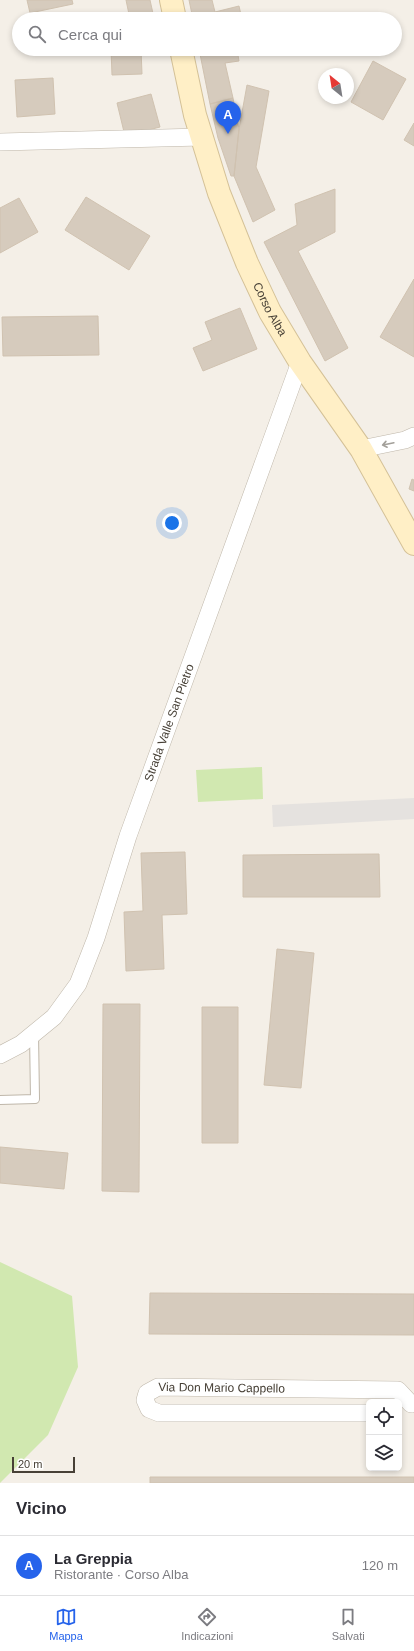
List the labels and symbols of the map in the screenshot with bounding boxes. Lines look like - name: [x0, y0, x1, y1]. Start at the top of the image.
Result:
- north arrow: [318, 68, 354, 104]
- pin: A: [215, 101, 241, 134]
- street label: Corso Alba: [250, 280, 290, 339]
- one-way arrow: [382, 440, 395, 448]
- your location: [162, 513, 182, 533]
- street label: Strada Valle San Pietro: [141, 662, 197, 783]
- street label: Via Don Mario Cappello: [158, 1380, 285, 1396]
- scale bar: [12, 1455, 75, 1474]

